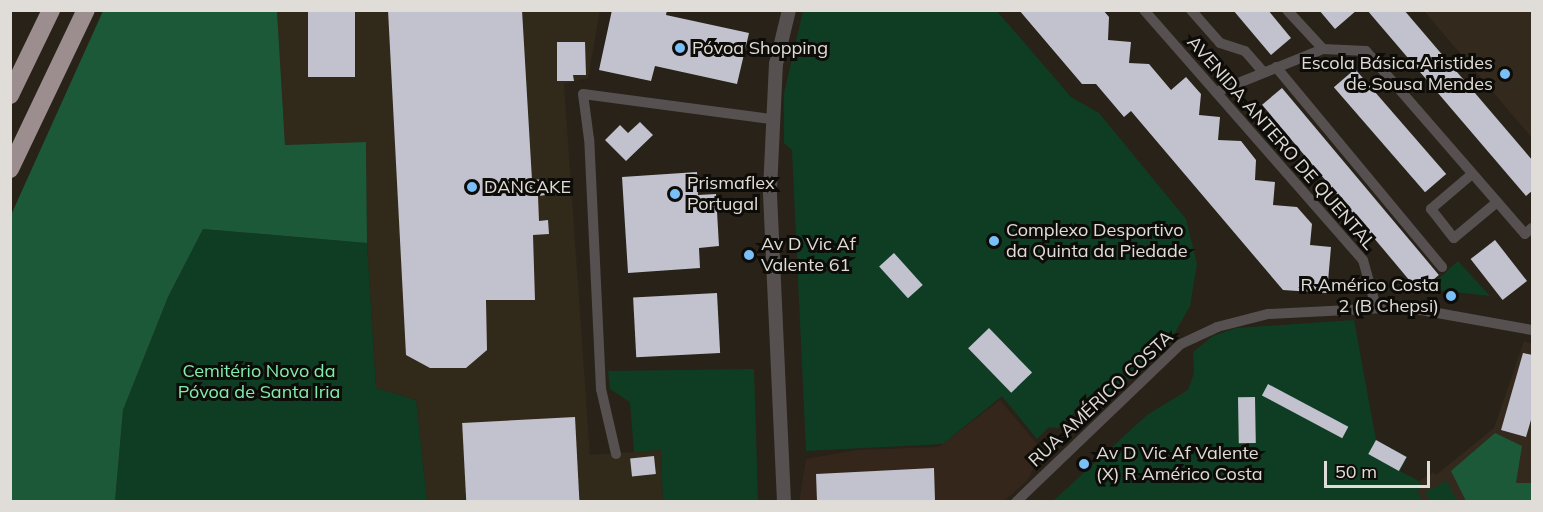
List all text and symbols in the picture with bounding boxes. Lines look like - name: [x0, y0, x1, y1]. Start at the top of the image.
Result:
- street label: AVENIDA ANTERO DE QUENTAL: [1182, 32, 1380, 254]
- place label: Póvoa Shopping: [692, 37, 828, 59]
- marker: Póvoa Shopping: [673, 41, 687, 55]
- place label: Escola Básica Aristides de Sousa Mendes: [1301, 53, 1493, 96]
- marker: Escola Básica Aristides de Sousa Mendes: [1498, 67, 1512, 81]
- place label: Prismaflex Portugal: [687, 173, 775, 216]
- place label: DANCAKE: [484, 176, 571, 198]
- marker: DANCAKE: [465, 180, 479, 194]
- marker: Prismaflex Portugal: [668, 187, 682, 201]
- place label: Complexo Desportivo da Quinta da Piedade: [1006, 220, 1187, 262]
- place label: Av D Vic Af Valente 61: [761, 234, 856, 276]
- marker: Complexo Desportivo da Quinta da Piedade: [987, 234, 1001, 248]
- marker: Av D Vic Af Valente 61: [742, 248, 756, 262]
- place label: R Américo Costa 2 (B Chepsi): [1301, 275, 1439, 318]
- marker: R Américo Costa 2 (B Chepsi): [1444, 289, 1458, 303]
- street label: RUA AMÉRICO COSTA: [1024, 326, 1178, 472]
- park label: Cemitério Novo da Póvoa de Santa Iria: [178, 361, 340, 404]
- place label: Av D Vic Af Valente (X) R Américo Costa: [1096, 443, 1263, 486]
- scale bar: [1327, 449, 1434, 487]
- marker: Av D Vic Af Valente (X) R Américo Costa: [1077, 457, 1091, 471]
- text: 50 m: [1335, 460, 1377, 483]

